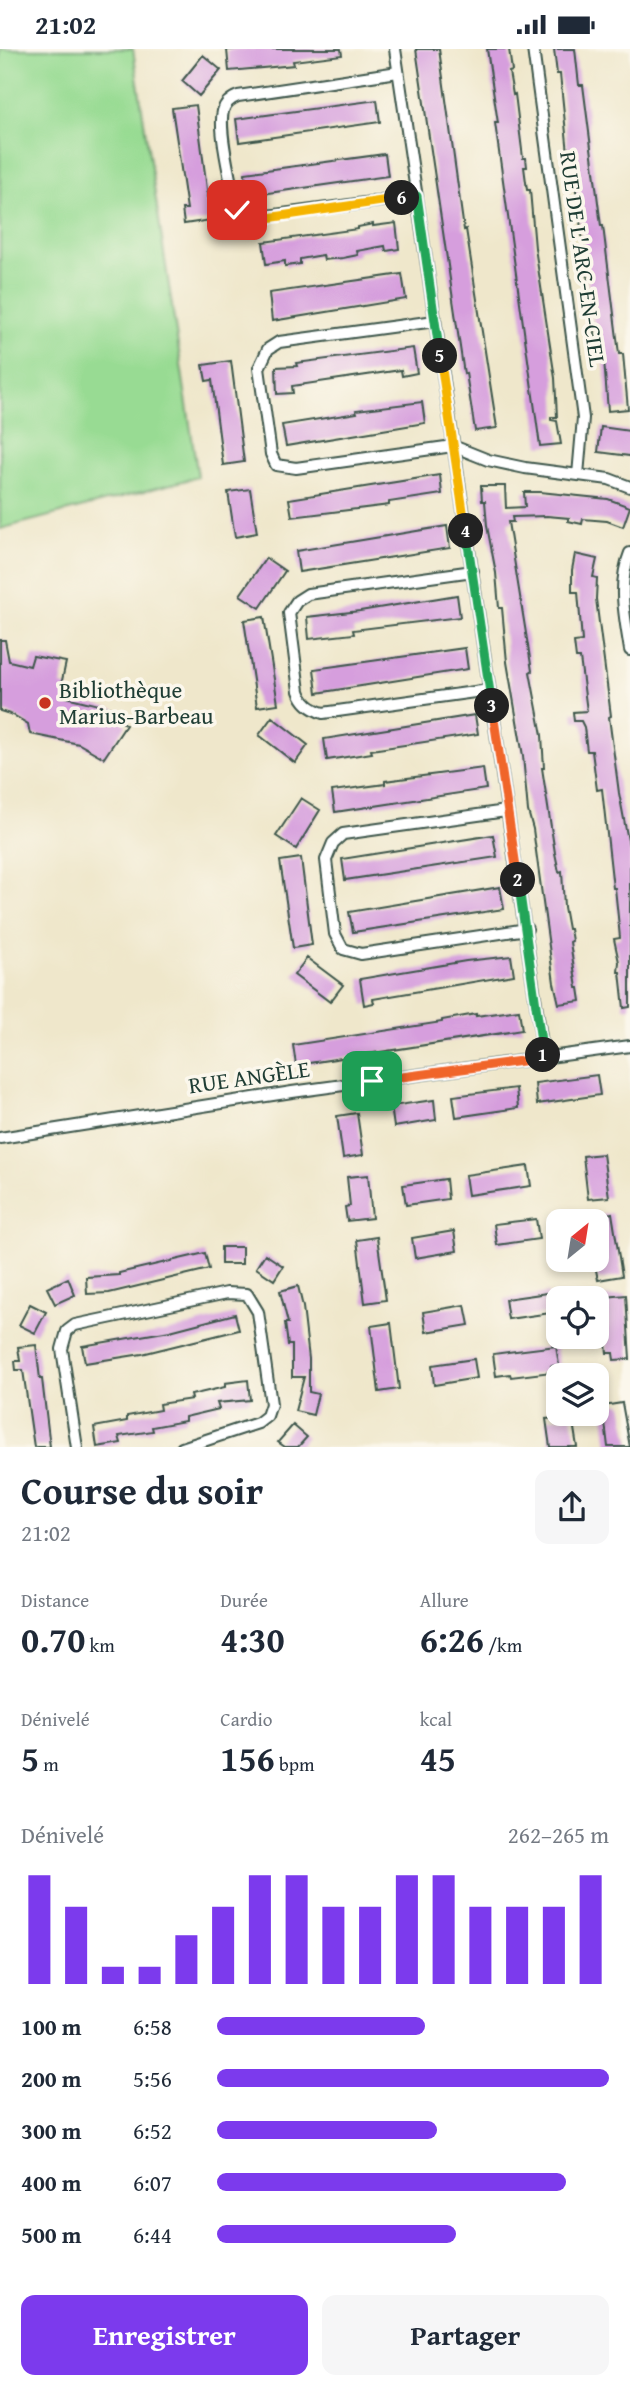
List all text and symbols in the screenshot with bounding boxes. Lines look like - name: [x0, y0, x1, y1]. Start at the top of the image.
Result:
- text: 21:02: [35, 5, 96, 44]
- street label: RUE DE L'ARC-EN-CIEL: [552, 149, 615, 369]
- pin: [207, 180, 267, 240]
- pin: 6: [384, 181, 420, 215]
- text: 6: [397, 183, 406, 211]
- icon: check: [218, 191, 256, 229]
- pin: 5: [422, 339, 458, 373]
- text: 5: [435, 341, 444, 369]
- pin: 4: [448, 513, 484, 549]
- text: 4: [461, 516, 470, 544]
- place label: Bibliothèque Marius-Barbeau: [59, 673, 214, 732]
- pin: 3: [475, 689, 510, 723]
- text: 3: [487, 691, 496, 719]
- marker: Bibliothèque Marius-Barbeau: [37, 695, 53, 711]
- pin: 2: [500, 863, 536, 897]
- text: 2: [513, 865, 522, 893]
- pin: 1: [526, 1037, 560, 1073]
- text: 1: [538, 1040, 547, 1068]
- pin: [342, 1051, 402, 1111]
- street label: RUE ANGÈLE: [186, 1052, 312, 1101]
- icon: arrive: [353, 1062, 391, 1100]
- north arrow: [546, 1209, 609, 1272]
- map controls: [546, 1209, 609, 1426]
- button: locate: [546, 1286, 609, 1349]
- button: layers: [546, 1363, 609, 1426]
- text: Course du soir: [21, 1462, 263, 1518]
- button: share: [535, 1470, 609, 1544]
- text: 21:02: [21, 1516, 71, 1549]
- text: Distance: [21, 1586, 89, 1614]
- text: Durée: [220, 1586, 268, 1614]
- text: Allure: [420, 1586, 469, 1614]
- text: 0.70: [21, 1614, 85, 1665]
- text: 4:30: [220, 1614, 285, 1665]
- text: 6:26: [420, 1614, 484, 1665]
- text: km: [85, 1631, 115, 1659]
- text: /km: [484, 1631, 522, 1659]
- text: Dénivelé: [21, 1705, 90, 1733]
- text: Cardio: [220, 1705, 272, 1733]
- text: kcal: [420, 1705, 452, 1733]
- text: 5: [21, 1733, 39, 1784]
- text: 156: [220, 1733, 275, 1784]
- text: 45: [420, 1733, 456, 1784]
- text: m: [39, 1750, 59, 1778]
- text: bpm: [275, 1750, 315, 1778]
- text: Dénivelé: [21, 1818, 104, 1851]
- text: 262–265 m: [508, 1818, 609, 1851]
- text: 100 m: [21, 2010, 82, 2043]
- text: 6:58: [133, 2010, 172, 2043]
- text: 200 m: [21, 2062, 82, 2095]
- text: 5:56: [133, 2062, 172, 2095]
- text: 300 m: [21, 2114, 82, 2147]
- text: 6:52: [133, 2114, 172, 2147]
- text: 400 m: [21, 2166, 82, 2199]
- text: 6:07: [133, 2166, 172, 2199]
- text: 500 m: [21, 2218, 82, 2251]
- text: 6:44: [133, 2218, 172, 2251]
- button: Enregistrer: [21, 2295, 308, 2375]
- button: Partager: [322, 2295, 609, 2375]

